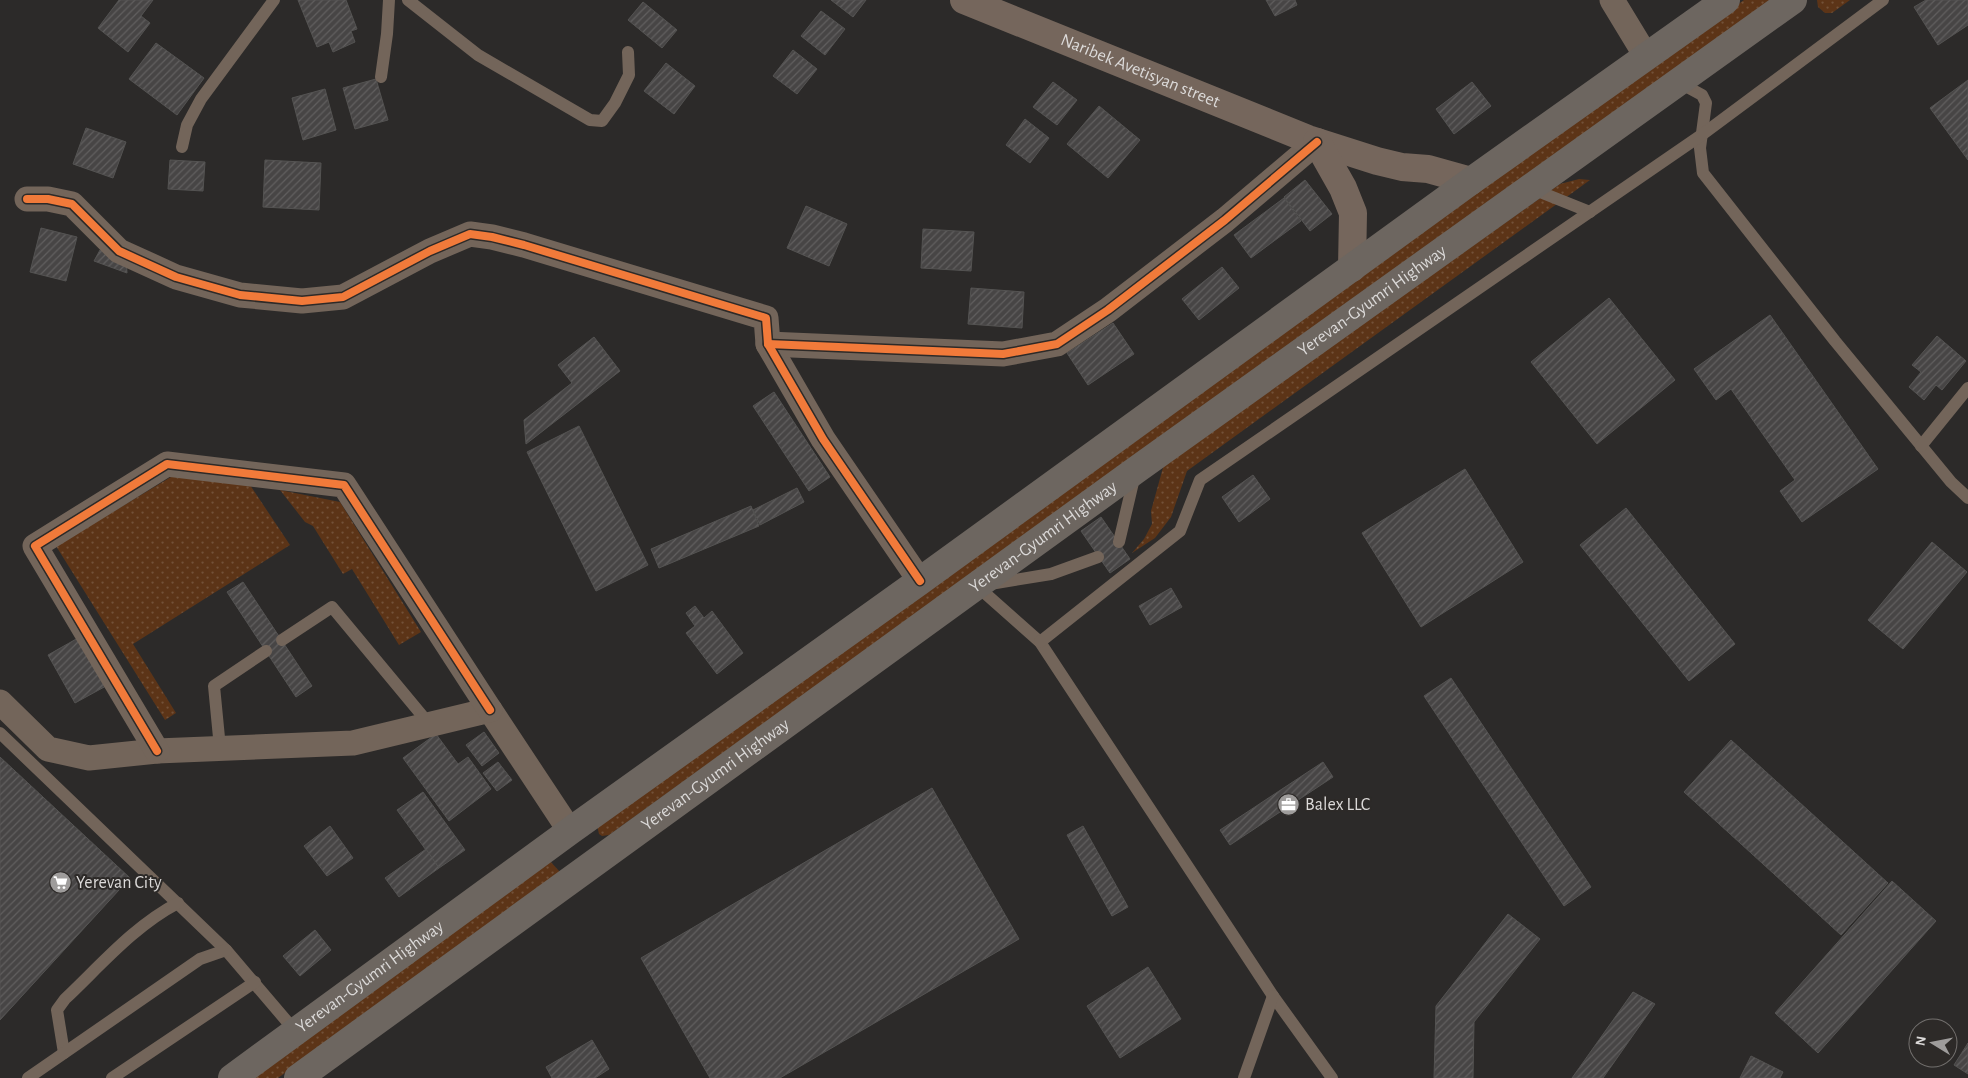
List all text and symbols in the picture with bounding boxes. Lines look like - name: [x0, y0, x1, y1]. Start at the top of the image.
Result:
- street label: Naribek Avetisyan street: [1058, 31, 1223, 111]
- street label: Yerevan-Gyumri Highway: [1295, 242, 1450, 360]
- street label: Yerevan-Gyumri Highway: [966, 477, 1121, 597]
- street label: Yerevan-Gyumri Highway: [638, 715, 793, 834]
- office icon: Balex LLC: [1277, 793, 1301, 817]
- place label: Balex LLC: [1305, 796, 1370, 814]
- supermarket icon: Yerevan City: [48, 871, 72, 895]
- place label: Yerevan City: [76, 874, 162, 892]
- street label: Yerevan-Gyumri Highway: [293, 917, 447, 1037]
- north arrow: [1908, 1018, 1958, 1068]
- text: N: [1913, 1035, 1929, 1047]

